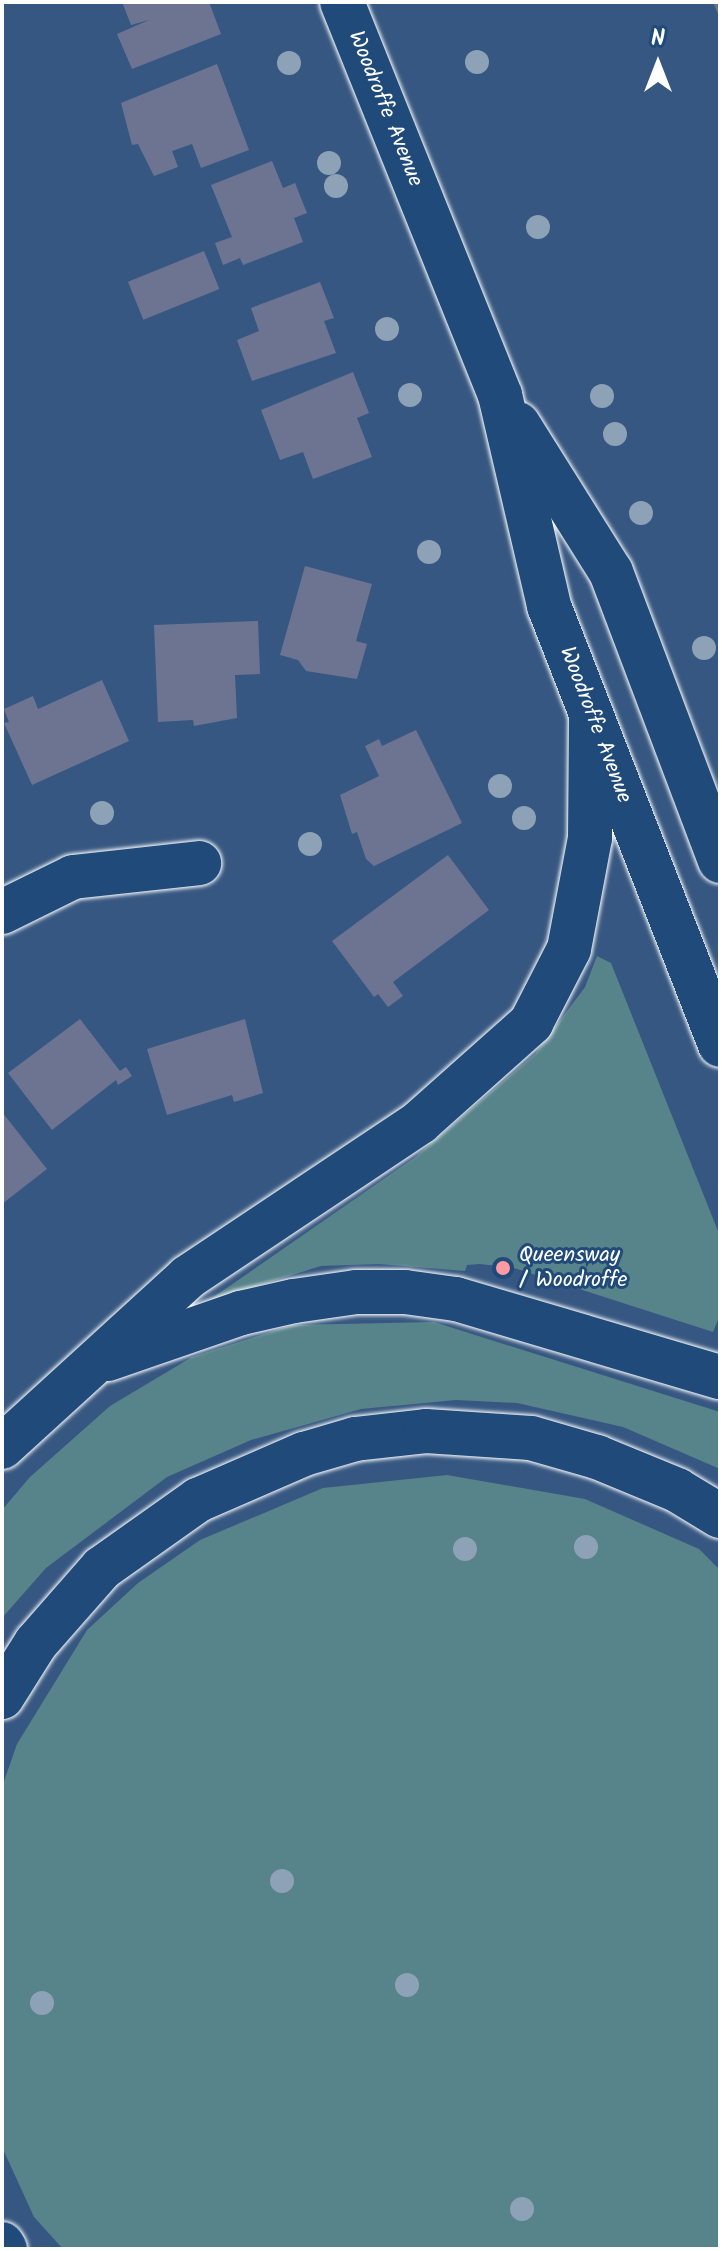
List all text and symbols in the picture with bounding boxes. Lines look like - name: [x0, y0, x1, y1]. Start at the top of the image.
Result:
- text: N: [651, 22, 665, 57]
- north arrow: [618, 24, 698, 104]
- street label: Woodroffe Avenue: [342, 27, 428, 191]
- street label: Woodroffe Avenue: [553, 643, 637, 807]
- place label: Queensway / Woodroffe: [519, 1242, 627, 1294]
- marker: Queensway / Woodroffe: [494, 1259, 512, 1277]

